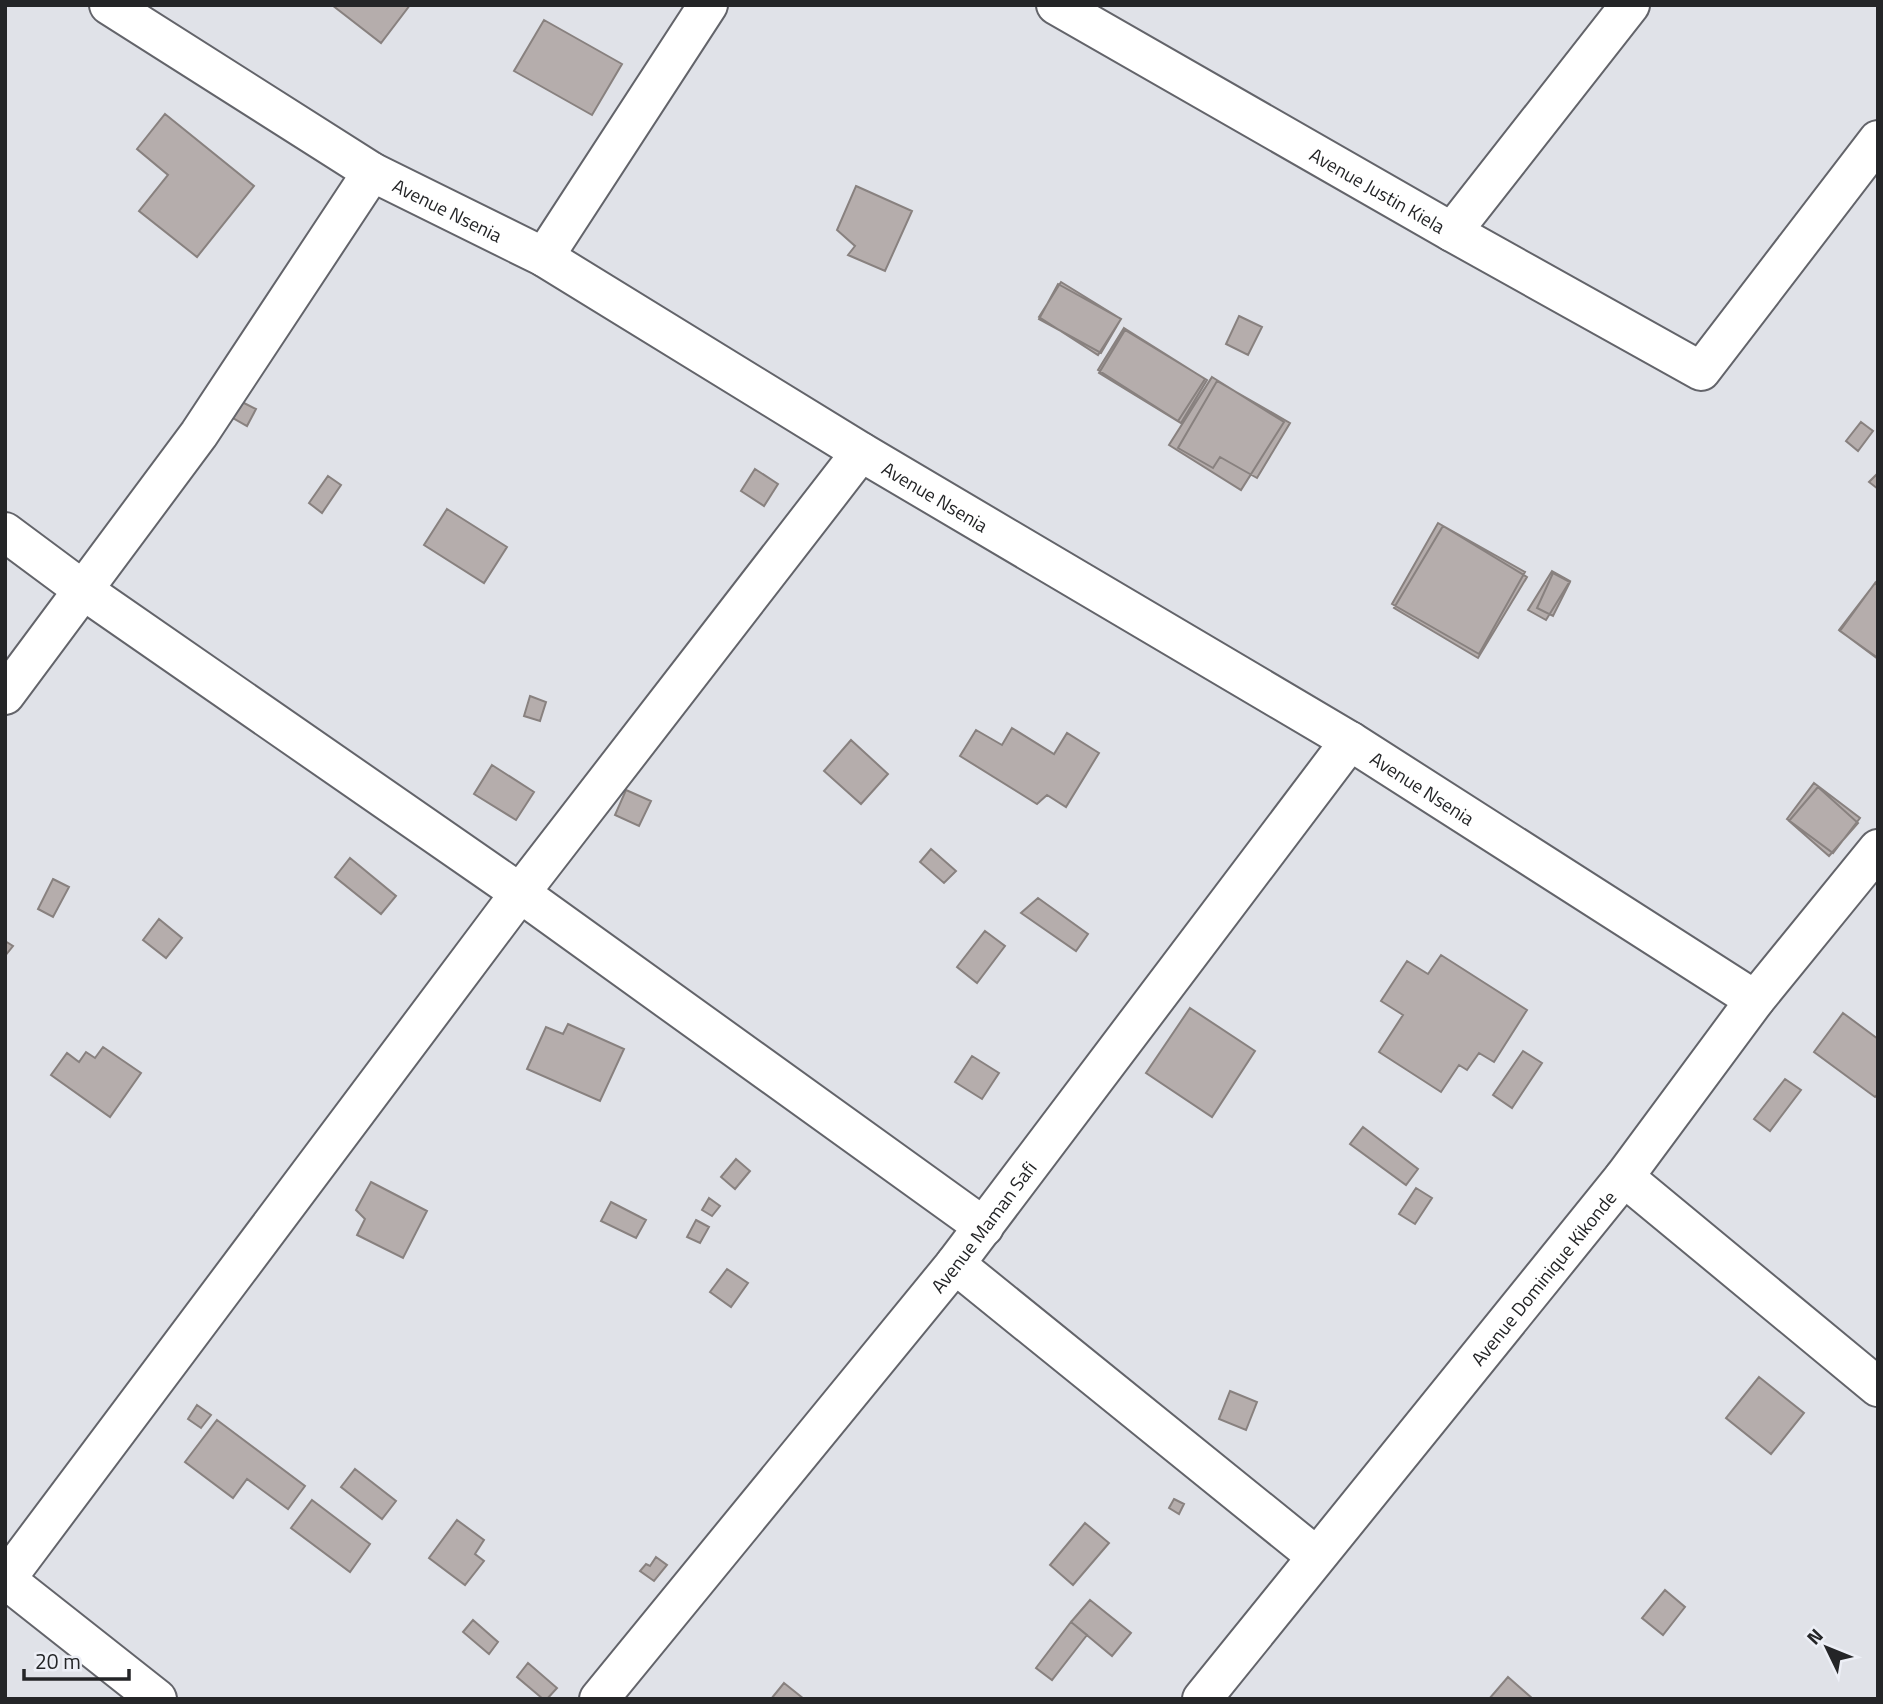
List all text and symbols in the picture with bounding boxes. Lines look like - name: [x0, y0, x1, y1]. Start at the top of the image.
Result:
- street label: Avenue Justin Kiela: [1305, 139, 1451, 240]
- street label: Avenue Nsenia: [388, 170, 508, 249]
- street label: Avenue Nsenia: [877, 453, 994, 539]
- street label: Avenue Nsenia: [1365, 743, 1481, 832]
- street label: Avenue Maman Safi: [923, 1154, 1043, 1299]
- street label: Avenue Dominique Kikonde: [1463, 1184, 1623, 1371]
- north arrow: [1792, 1613, 1862, 1683]
- text: N: [1799, 1621, 1829, 1651]
- scale bar: [24, 1638, 130, 1682]
- text: 20 m: [35, 1645, 81, 1677]

